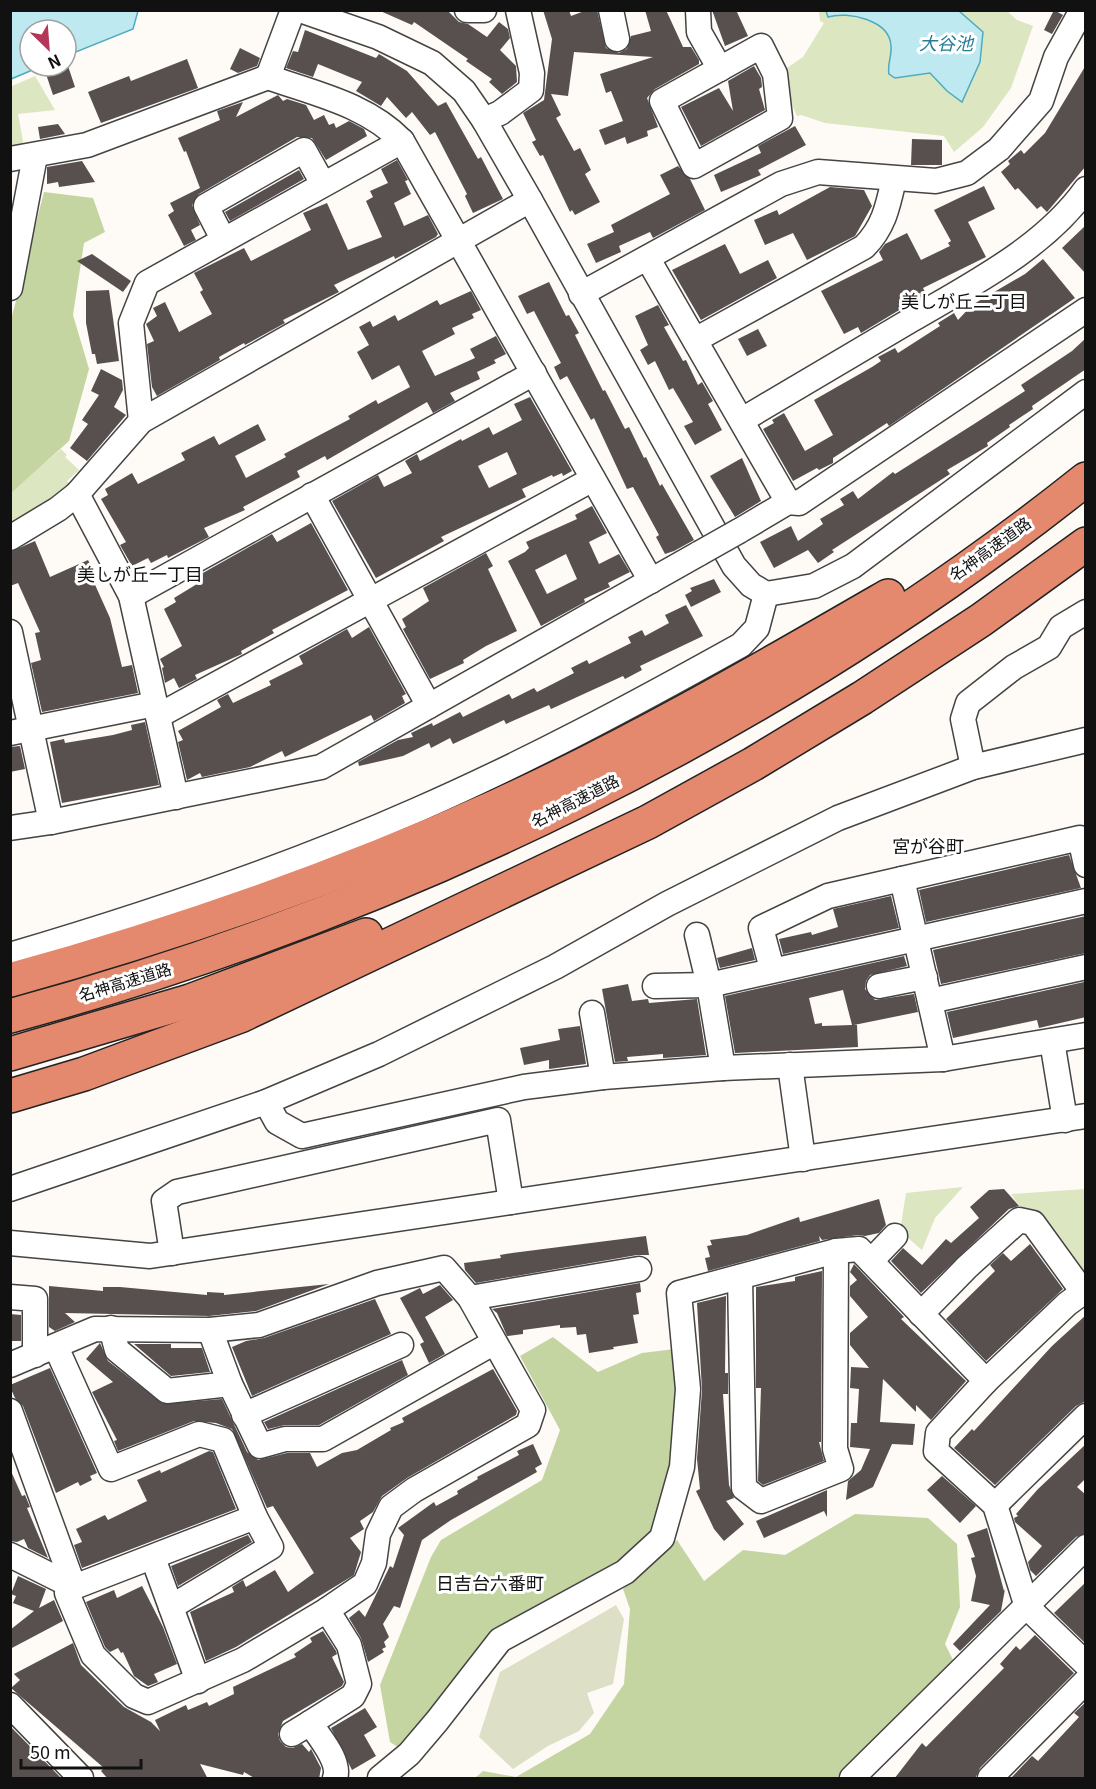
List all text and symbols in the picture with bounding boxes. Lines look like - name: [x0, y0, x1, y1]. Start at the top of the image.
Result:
- north arrow: [18, 18, 78, 78]
- water label: 大谷池: [919, 29, 975, 55]
- text: N: [44, 49, 65, 76]
- district label: 美しが丘二丁目: [901, 287, 1027, 313]
- street label: 名神高速道路: [944, 510, 1035, 586]
- district label: 美しが丘一丁目: [77, 560, 203, 586]
- street label: 名神高速道路: [526, 768, 623, 833]
- district label: 宮が谷町: [892, 832, 964, 858]
- street label: 名神高速道路: [75, 956, 174, 1007]
- district label: 日吉台六番町: [436, 1569, 544, 1595]
- scale bar: [21, 1732, 141, 1770]
- text: 50 m: [30, 1738, 71, 1764]

